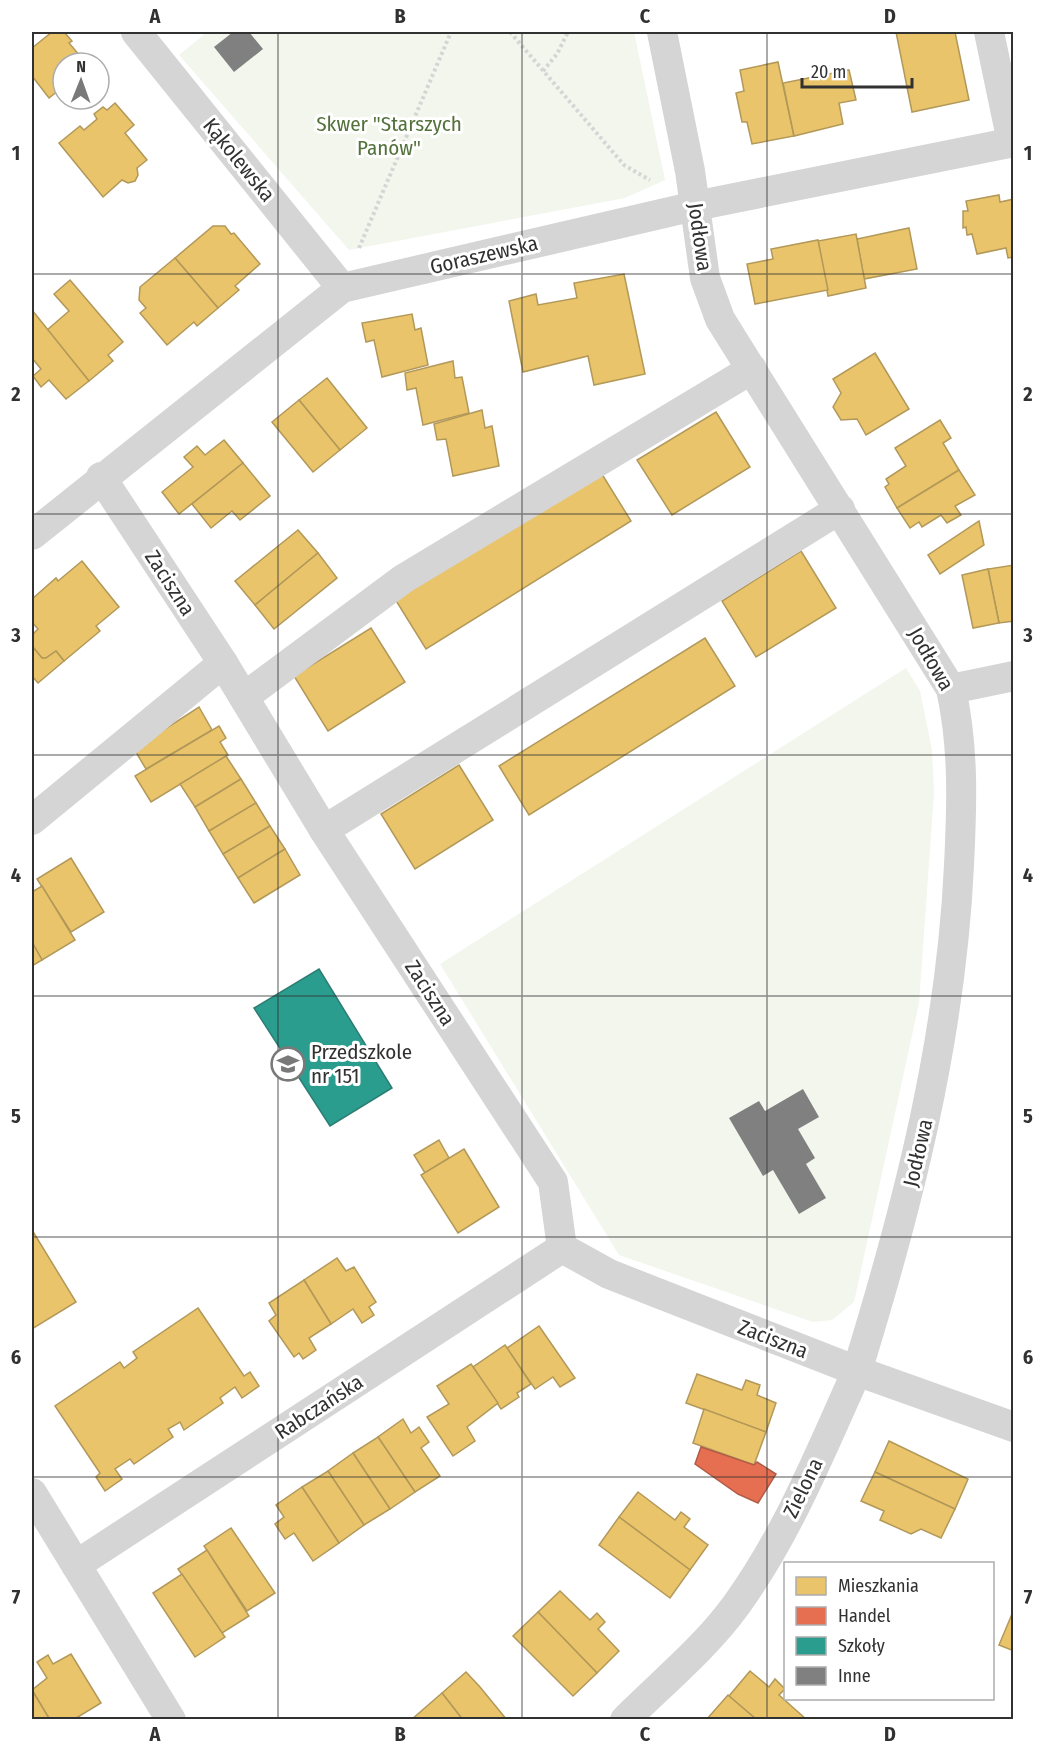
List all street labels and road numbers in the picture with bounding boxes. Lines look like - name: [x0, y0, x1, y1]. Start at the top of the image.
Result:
- street label: Kąkolewska: [197, 113, 281, 207]
- street label: Jodłowa: [682, 201, 718, 273]
- street label: Goraszewska: [428, 230, 540, 280]
- street label: Zaciszna: [139, 545, 201, 621]
- street label: Jodłowa: [903, 623, 959, 695]
- street label: Zaciszna: [399, 955, 461, 1031]
- street label: Jodłowa: [898, 1117, 938, 1189]
- street label: Zaciszna: [734, 1314, 812, 1364]
- street label: Rabczańska: [270, 1369, 368, 1445]
- street label: Zielona: [777, 1454, 829, 1522]

